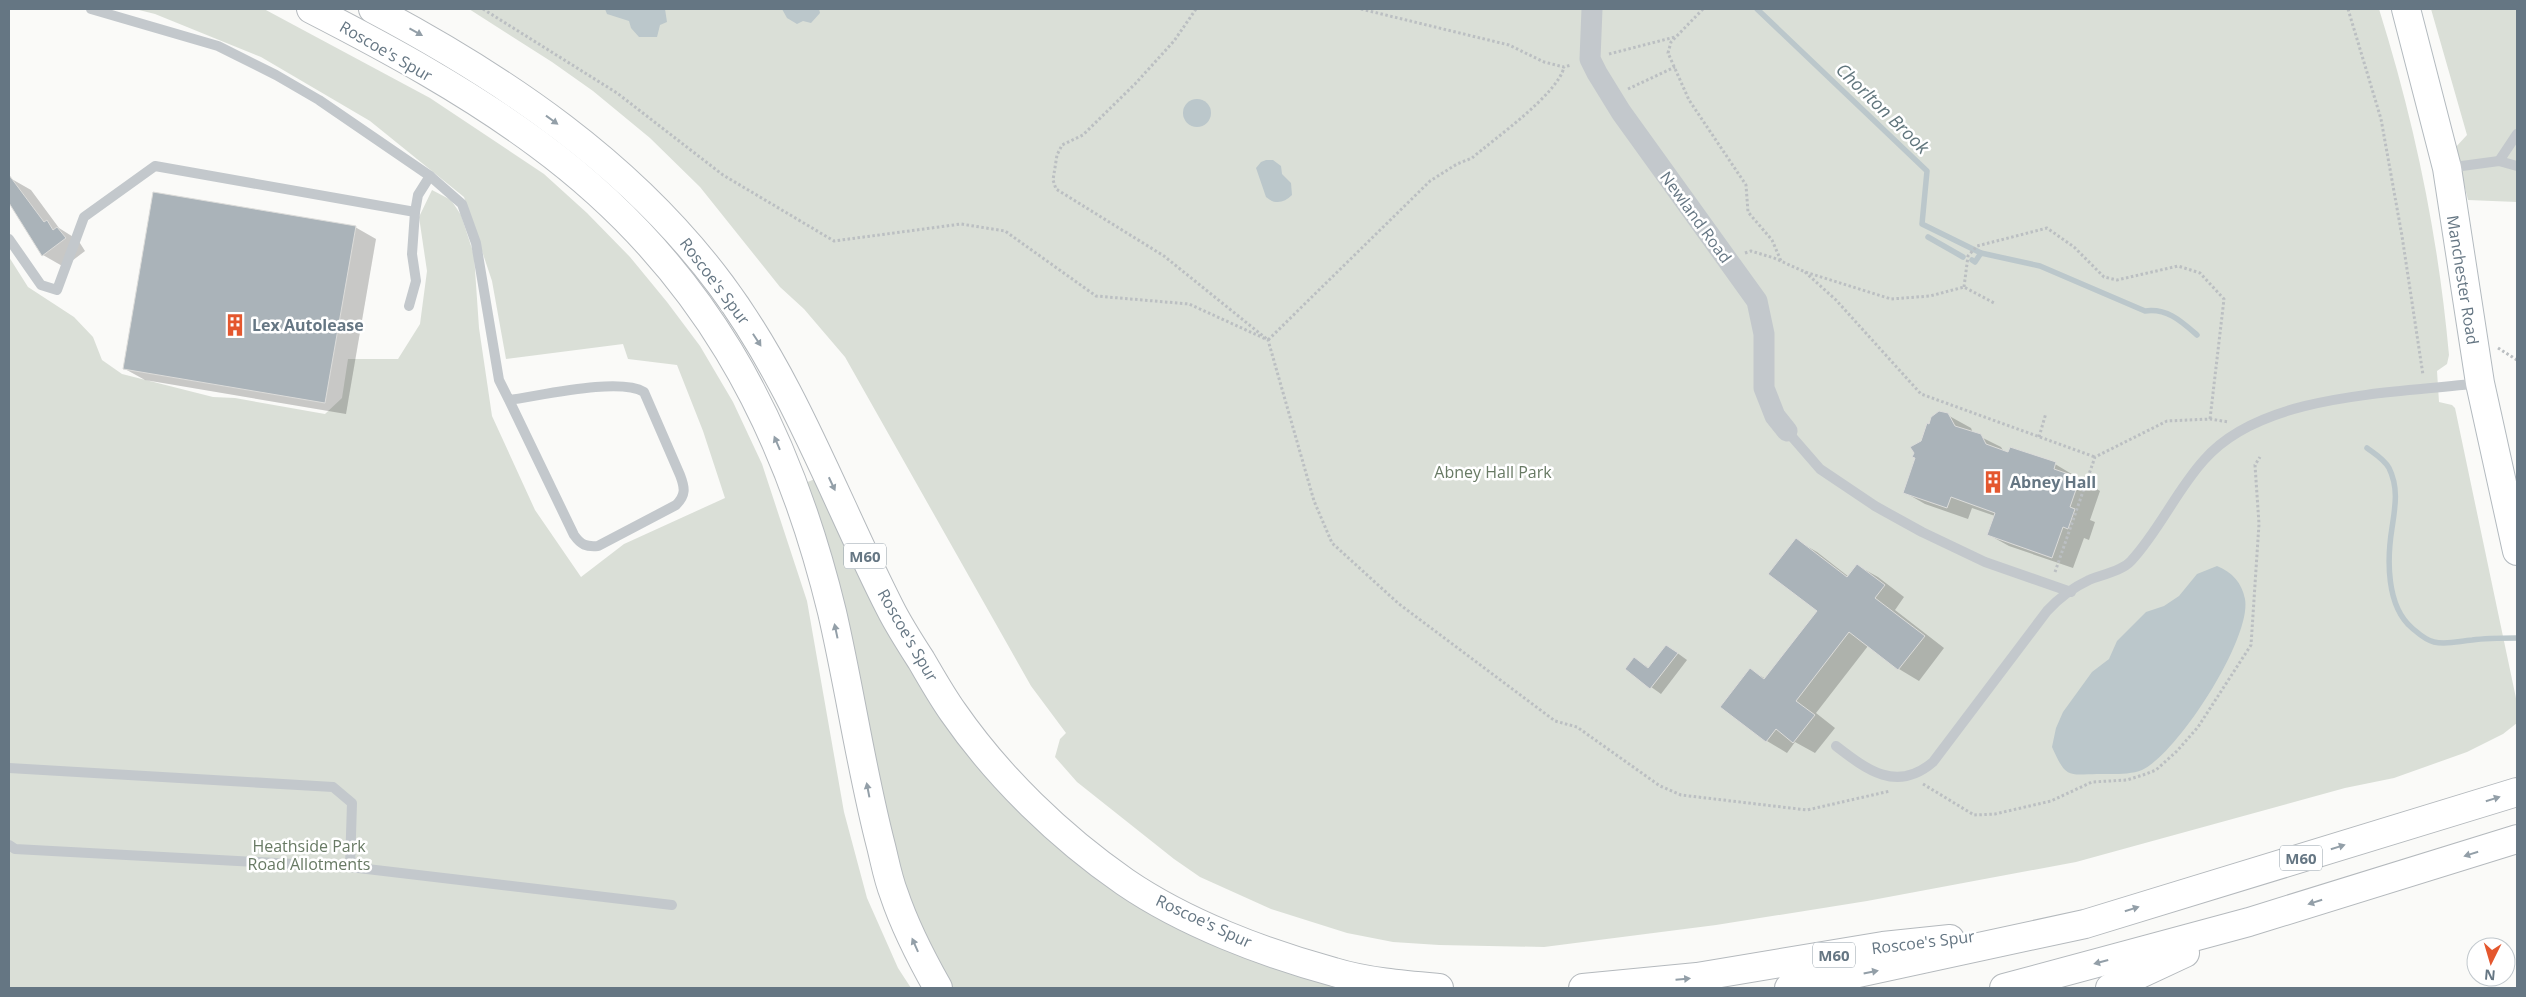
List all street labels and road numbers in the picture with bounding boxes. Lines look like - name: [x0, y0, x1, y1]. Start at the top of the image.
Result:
- street label: Roscoe's Spur: [336, 16, 437, 87]
- street label: Newland Road: [1655, 167, 1737, 267]
- street label: Manchester Road: [2442, 214, 2484, 346]
- street label: Roscoe's Spur: [675, 233, 755, 329]
- road number: M60: [844, 544, 886, 568]
- street label: Roscoe's Spur: [873, 585, 944, 686]
- road number: M60: [2280, 846, 2322, 870]
- street label: Roscoe's Spur: [1152, 889, 1256, 953]
- street label: Roscoe's Spur: [1870, 925, 1976, 959]
- road number: M60: [1813, 942, 1855, 968]

